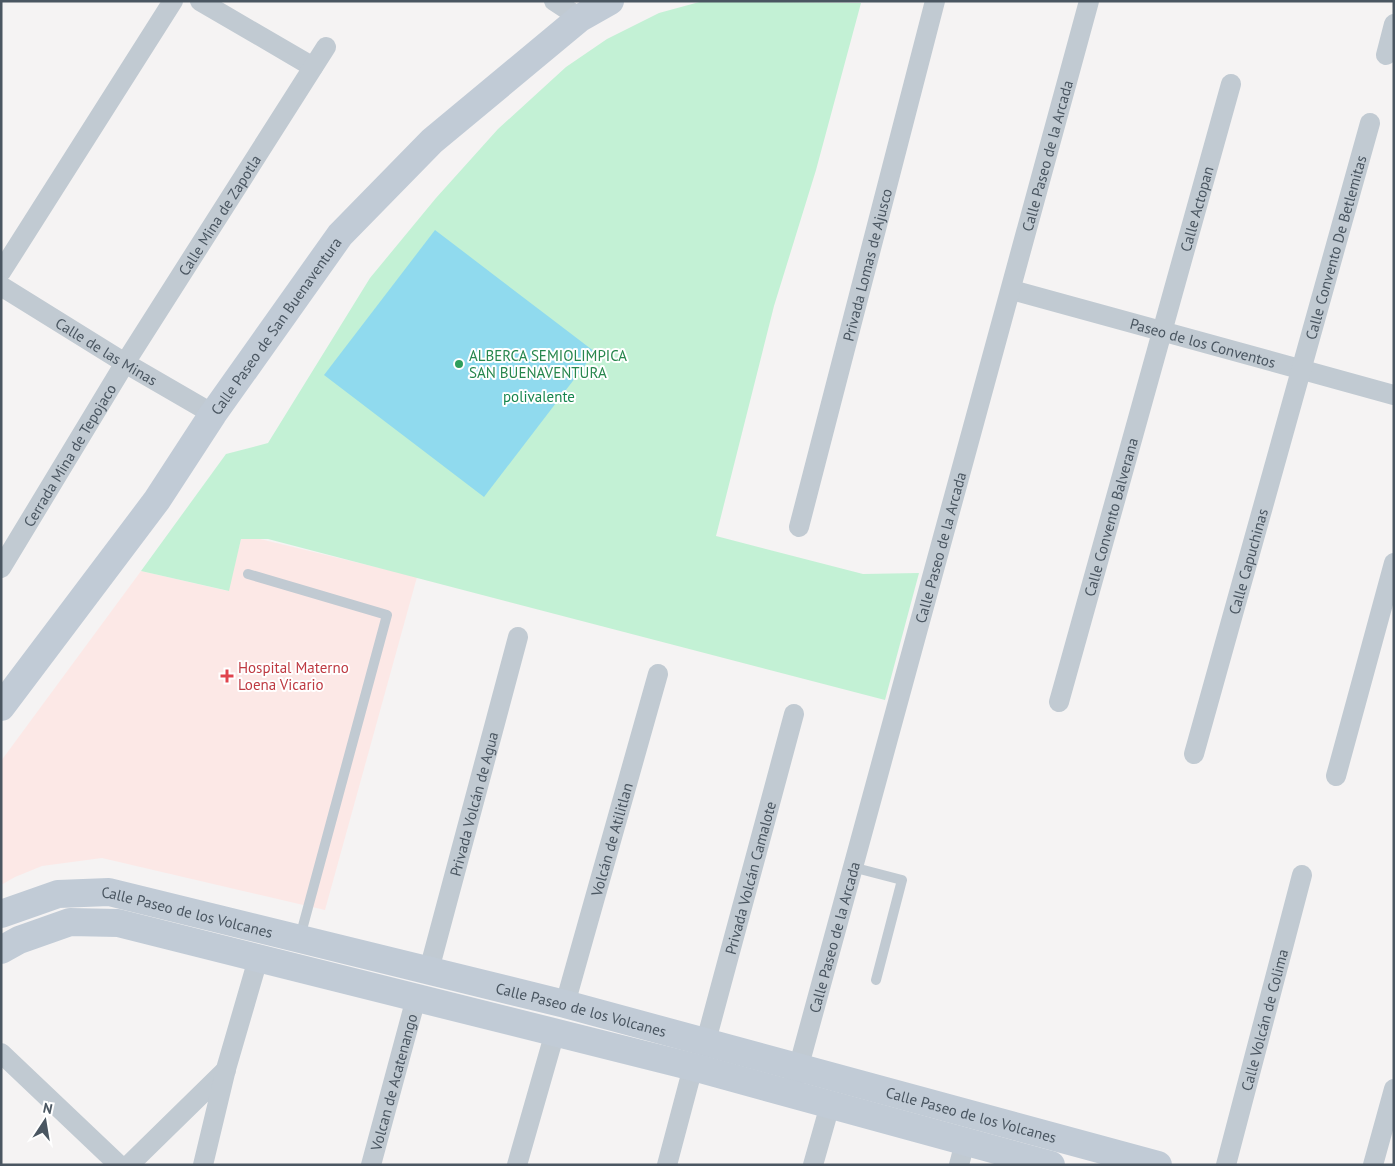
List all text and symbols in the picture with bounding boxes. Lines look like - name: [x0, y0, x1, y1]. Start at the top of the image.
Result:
- street label: Calle Paseo de la Arcada: [1017, 78, 1077, 234]
- street label: Calle Mina de Zapotla: [174, 151, 265, 279]
- street label: Calle Convento De Betlemitas: [1301, 153, 1370, 342]
- street label: Calle Actopan: [1175, 164, 1217, 254]
- street label: Privada Lomas de Ajusco: [838, 186, 896, 343]
- street label: Calle Paseo de San Buenaventura: [206, 233, 345, 418]
- street label: Calle de las Minas: [52, 313, 161, 389]
- street label: Paseo de los Conventos: [1128, 313, 1278, 372]
- place label: ALBERCA SEMIOLIMPICA SAN BUENAVENTURA: [469, 346, 627, 382]
- marker: ALBERCA SEMIOLIMPICA SAN BUENAVENTURA: [453, 358, 465, 370]
- street label: Cerrada Mina de Tepojaco: [19, 380, 120, 530]
- park label: polivalente: [503, 387, 575, 406]
- street label: Calle Convento Balverana: [1079, 436, 1142, 599]
- street label: Calle Paseo de la Arcada: [910, 470, 970, 625]
- street label: Calle Capuchinas: [1224, 506, 1272, 616]
- place label: Hospital Materno Loena Vicario: [238, 658, 349, 694]
- marker: Hospital Materno Loena Vicario: [220, 669, 234, 683]
- street label: Privada Volcán de Agua: [445, 730, 502, 878]
- street label: Volcán de Atilitlan: [586, 781, 636, 899]
- street label: Privada Volcán Camalote: [720, 799, 780, 956]
- street label: Calle Paseo de la Arcada: [804, 859, 864, 1015]
- street label: Calle Paseo de los Volcanes: [101, 882, 275, 941]
- street label: Calle Volcán de Colima: [1236, 947, 1292, 1093]
- street label: Calle Paseo de los Volcanes: [494, 978, 669, 1041]
- street label: Volcan de Acatenango: [366, 1011, 421, 1154]
- street label: Calle Paseo de los Volcanes: [884, 1082, 1059, 1147]
- north arrow: [20, 1096, 70, 1146]
- text: N: [41, 1099, 54, 1118]

